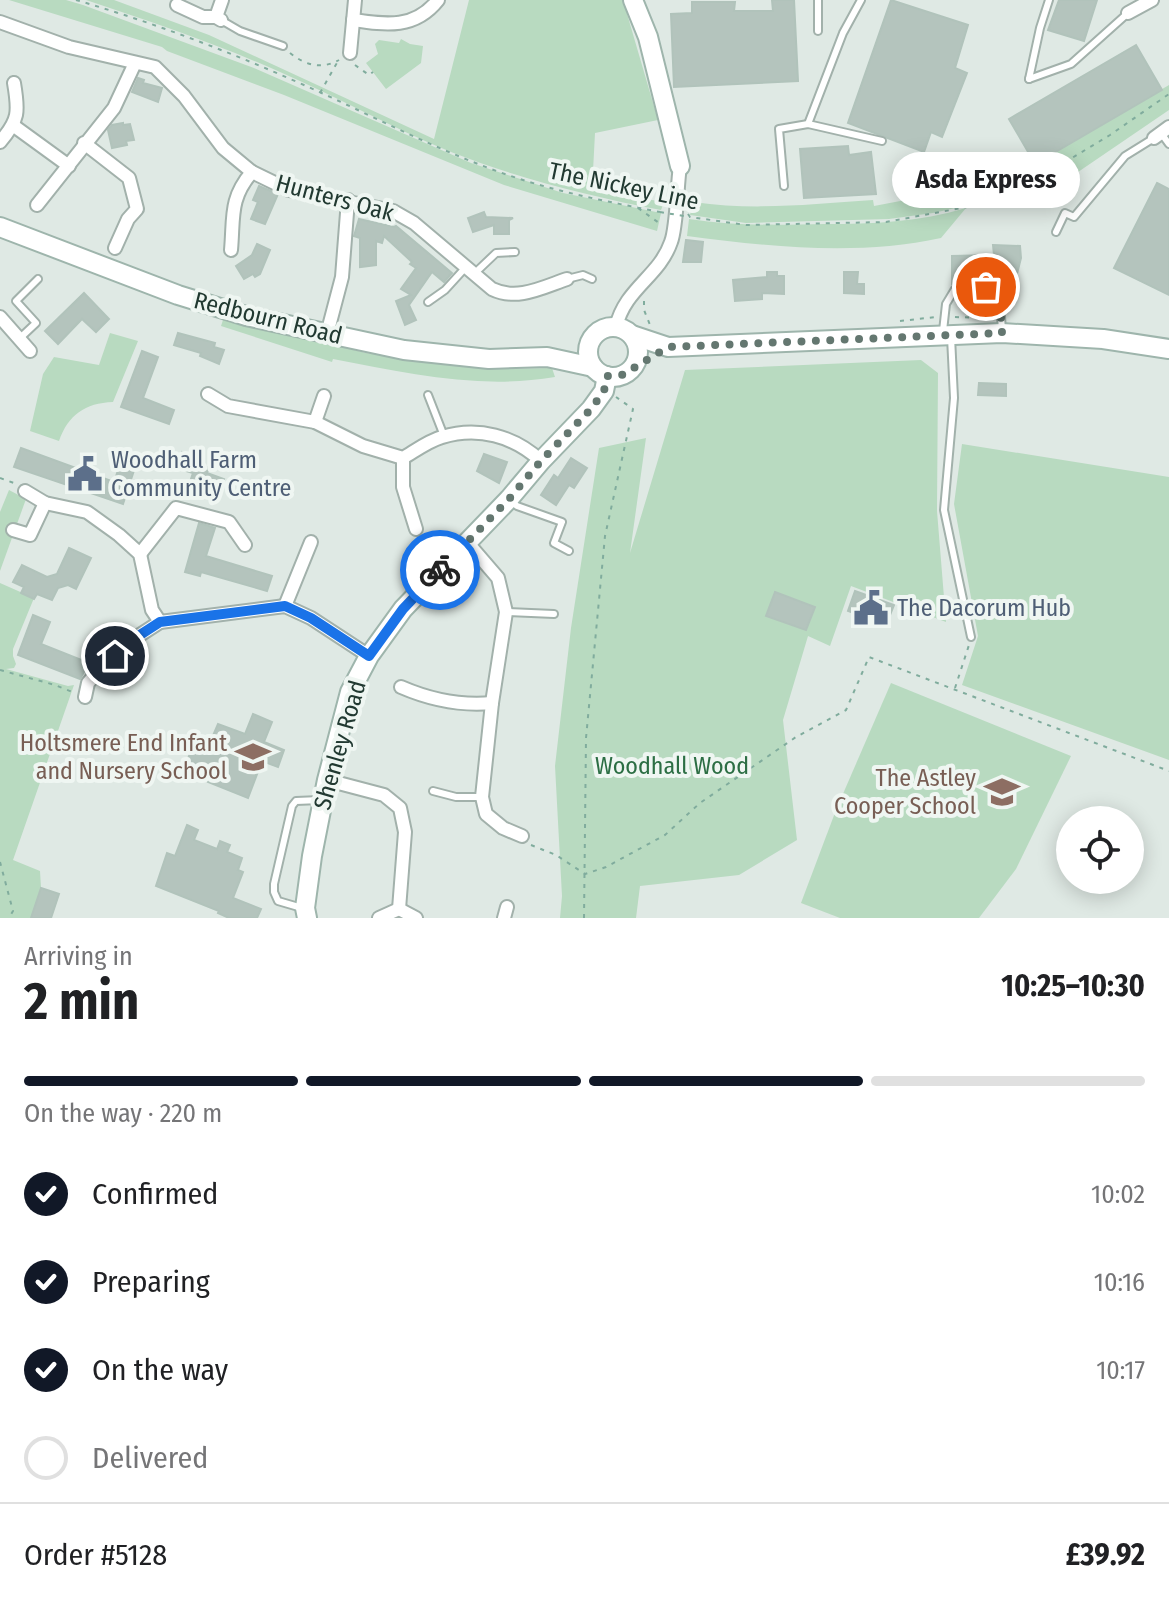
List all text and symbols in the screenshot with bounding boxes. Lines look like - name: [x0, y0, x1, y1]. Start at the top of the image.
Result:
- callout: Asda Express: [892, 151, 1080, 207]
- street label: The Nickey Line: [547, 156, 701, 216]
- text: Asda Express: [915, 164, 1057, 195]
- street label: Hunters Oak: [273, 169, 398, 227]
- pin: [952, 253, 1020, 321]
- icon: bag: [964, 265, 1008, 309]
- street label: Redbourn Road: [191, 286, 345, 350]
- place label: Woodhall Farm Community Centre: [111, 446, 291, 502]
- public building icon: Woodhall Farm Community Centre: [66, 455, 104, 493]
- courier: [400, 530, 480, 610]
- icon: bike: [418, 548, 462, 592]
- public building icon: The Dacorum Hub: [852, 589, 890, 627]
- place label: The Dacorum Hub: [897, 594, 1071, 622]
- pin: [81, 622, 149, 690]
- icon: home: [93, 634, 137, 678]
- street label: Shenley Road: [308, 677, 372, 813]
- place label: Holtsmere End Infant and Nursery School: [20, 729, 227, 785]
- school or university icon: Holtsmere End Infant and Nursery School: [234, 738, 272, 776]
- park label: Woodhall Wood: [595, 752, 749, 780]
- place label: The Astley Cooper School: [834, 764, 976, 820]
- school or university icon: The Astley Cooper School: [983, 773, 1021, 811]
- map controls: [1056, 806, 1144, 894]
- button: locate: [1056, 806, 1144, 894]
- text: Arriving in: [24, 941, 133, 972]
- text: 10:25–10:30: [1001, 968, 1145, 1004]
- text: 2 min: [24, 970, 139, 1033]
- text: On the way · 220 m: [24, 1098, 222, 1129]
- icon: check: [24, 1172, 68, 1216]
- text: Confirmed: [92, 1176, 218, 1212]
- text: 10:02: [1091, 1179, 1145, 1210]
- icon: check: [24, 1260, 68, 1304]
- text: Preparing: [92, 1264, 210, 1300]
- text: 10:16: [1094, 1267, 1145, 1298]
- icon: check: [24, 1348, 68, 1392]
- text: On the way: [92, 1352, 228, 1388]
- text: 10:17: [1096, 1355, 1145, 1386]
- text: Delivered: [92, 1440, 208, 1476]
- text: Order #5128: [24, 1537, 167, 1573]
- text: £39.92: [1066, 1537, 1145, 1573]

